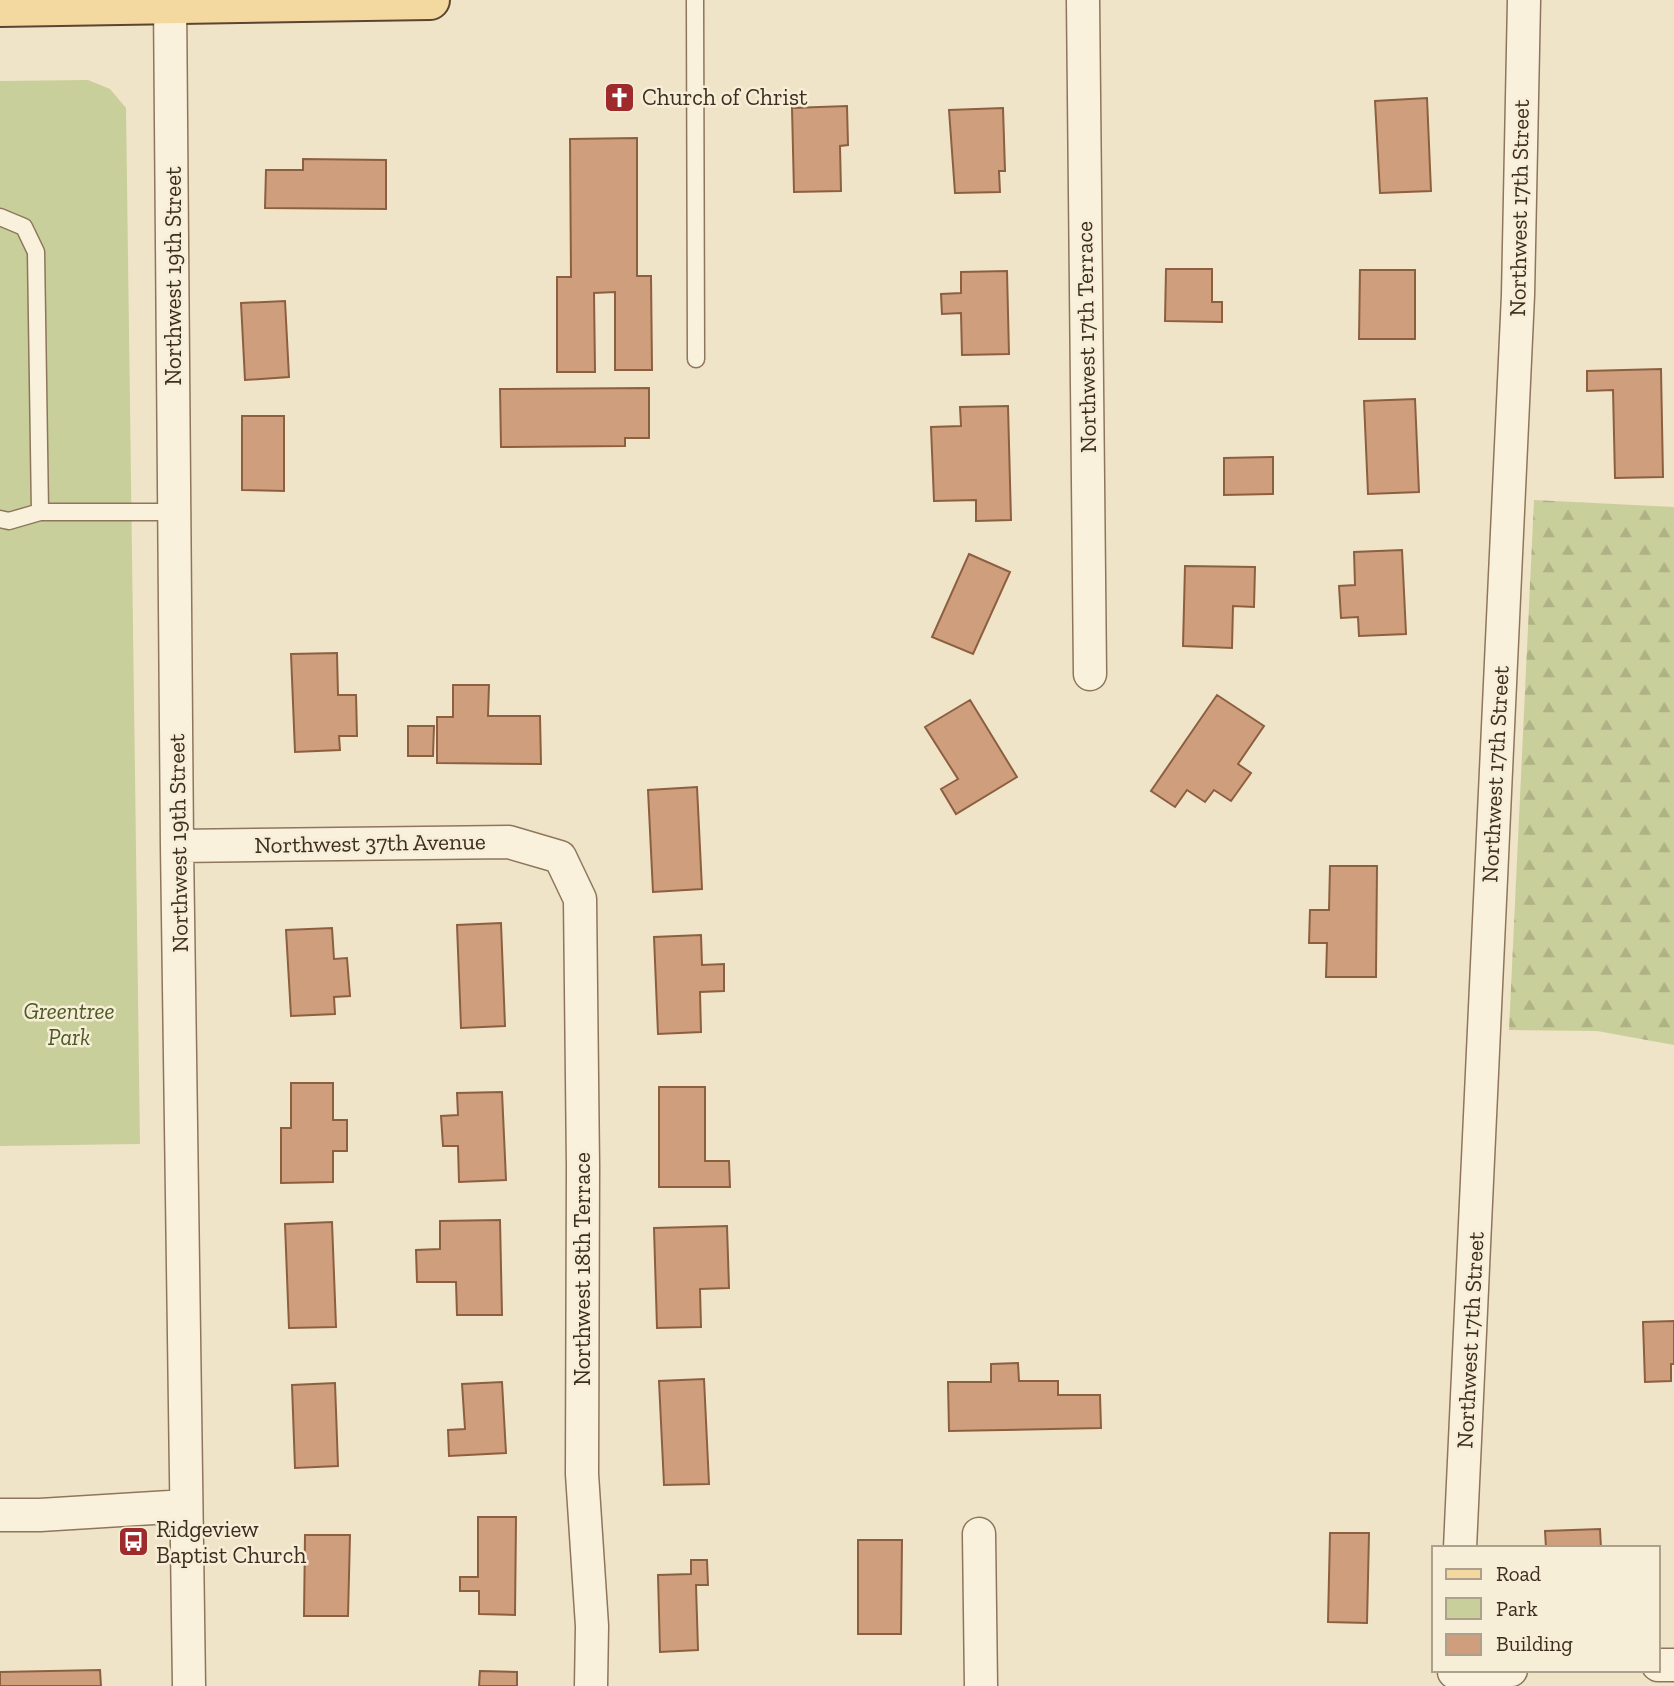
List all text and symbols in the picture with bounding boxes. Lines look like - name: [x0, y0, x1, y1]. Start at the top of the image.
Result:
- church icon: Church of Christ: [602, 80, 636, 114]
- place label: Church of Christ: [642, 83, 808, 111]
- street label: Northwest 17th Street: [1503, 99, 1535, 317]
- street label: Northwest 19th Street: [159, 166, 187, 385]
- street label: Northwest 17th Terrace: [1070, 221, 1102, 453]
- street label: Northwest 17th Street: [1475, 664, 1515, 883]
- street label: Northwest 19th Street: [162, 733, 194, 953]
- street label: Northwest 37th Avenue: [254, 827, 486, 859]
- park label: Greentree Park: [23, 997, 115, 1051]
- street label: Northwest 18th Terrace: [568, 1152, 596, 1386]
- street label: Northwest 17th Street: [1450, 1230, 1490, 1449]
- place label: Ridgeview Baptist Church: [156, 1515, 306, 1569]
- bus stop icon: Ridgeview Baptist Church: [116, 1525, 150, 1559]
- legend: [1432, 1546, 1660, 1672]
- text: Road: [1496, 1561, 1542, 1586]
- text: Park: [1496, 1596, 1538, 1621]
- text: Building: [1496, 1631, 1573, 1656]

